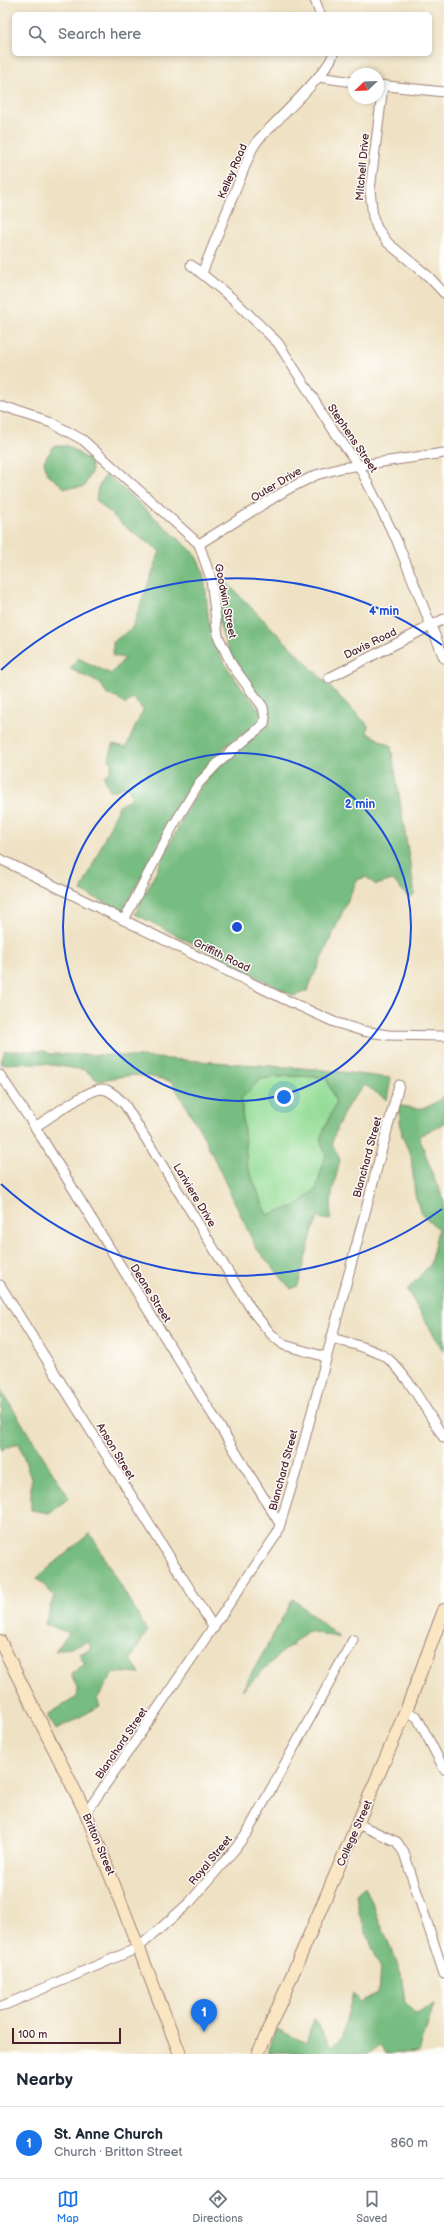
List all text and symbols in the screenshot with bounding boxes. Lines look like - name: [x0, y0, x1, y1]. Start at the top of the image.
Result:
- search box: [12, 12, 432, 56]
- icon: search: [26, 23, 48, 45]
- text: Search here: [58, 25, 141, 44]
- north arrow: [348, 68, 384, 104]
- street label: Mitchell Drive: [353, 132, 372, 201]
- street label: Kelley Road: [215, 142, 250, 201]
- street label: Stephens Street: [325, 402, 381, 476]
- street label: Outer Drive: [249, 464, 304, 505]
- street label: Goodwin Street: [212, 563, 239, 640]
- text: 4 min: [369, 604, 399, 619]
- street label: Davis Road: [342, 625, 399, 662]
- text: 2 min: [345, 797, 375, 812]
- centre of rings: [230, 920, 244, 934]
- street label: Griffith Road: [191, 936, 252, 975]
- your location: [274, 1087, 294, 1107]
- street label: Blanchard Street: [350, 1115, 385, 1199]
- street label: Lariviere Drive: [170, 1161, 219, 1230]
- street label: Deane Street: [127, 1262, 174, 1325]
- street label: Anson Street: [94, 1421, 138, 1482]
- street label: Blanchard Street: [266, 1428, 301, 1512]
- street label: Blanchard Street: [93, 1705, 150, 1782]
- street label: College Street: [334, 1797, 375, 1868]
- street label: Britton Street: [80, 1811, 118, 1878]
- street label: Royal Street: [186, 1833, 235, 1888]
- pin: 1: [191, 1999, 217, 2032]
- scale bar: [12, 2026, 121, 2045]
- text: 100 m: [18, 2028, 47, 2041]
- text: Nearby: [16, 2070, 73, 2090]
- text: St. Anne Church: [54, 2125, 163, 2144]
- text: 1: [26, 2135, 32, 2151]
- text: 860 m: [391, 2135, 428, 2151]
- text: Church · Britton Street: [54, 2144, 183, 2160]
- tab: Map: [57, 2188, 79, 2225]
- tab: Directions: [192, 2188, 243, 2225]
- tab: Saved: [356, 2188, 387, 2225]

